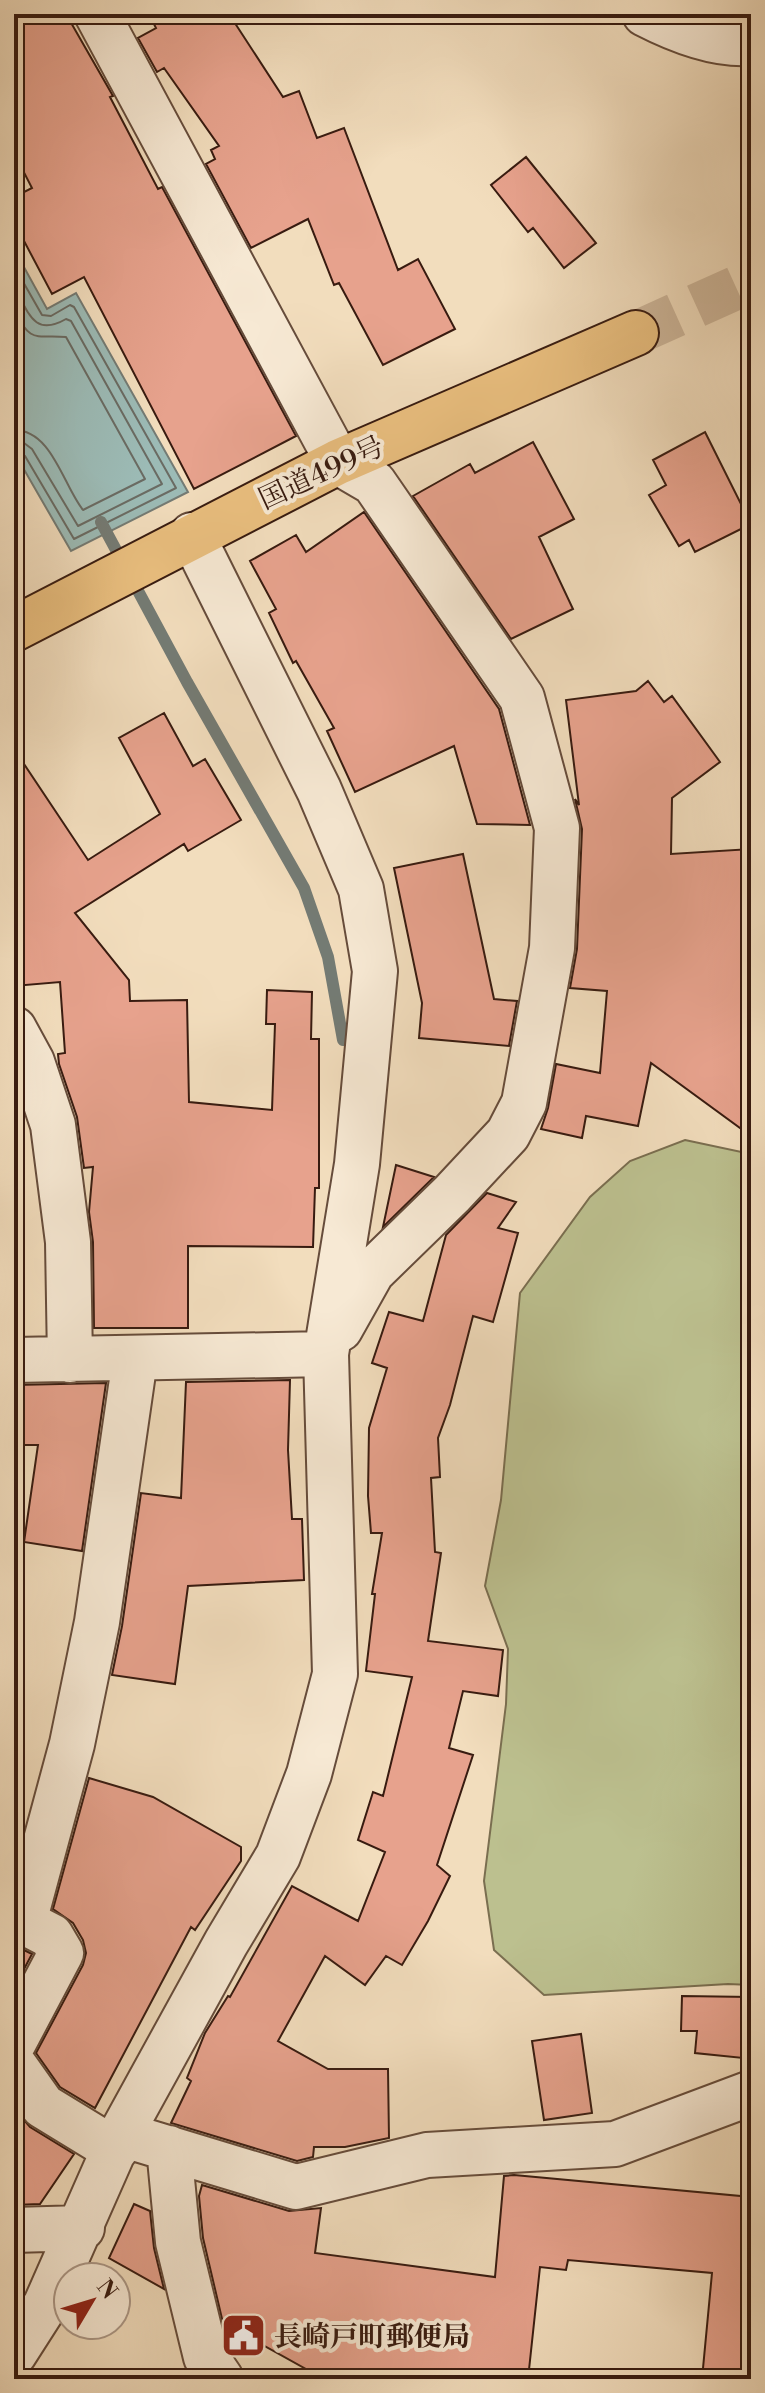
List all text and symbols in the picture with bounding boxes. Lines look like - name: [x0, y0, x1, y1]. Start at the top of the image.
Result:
- street label: 国道499号: [253, 429, 390, 518]
- north arrow: [52, 2261, 132, 2341]
- text: N: [91, 2274, 123, 2305]
- public building icon: 長崎戸町郵便局: [219, 2312, 267, 2360]
- place label: 長崎戸町郵便局: [274, 2320, 470, 2355]

